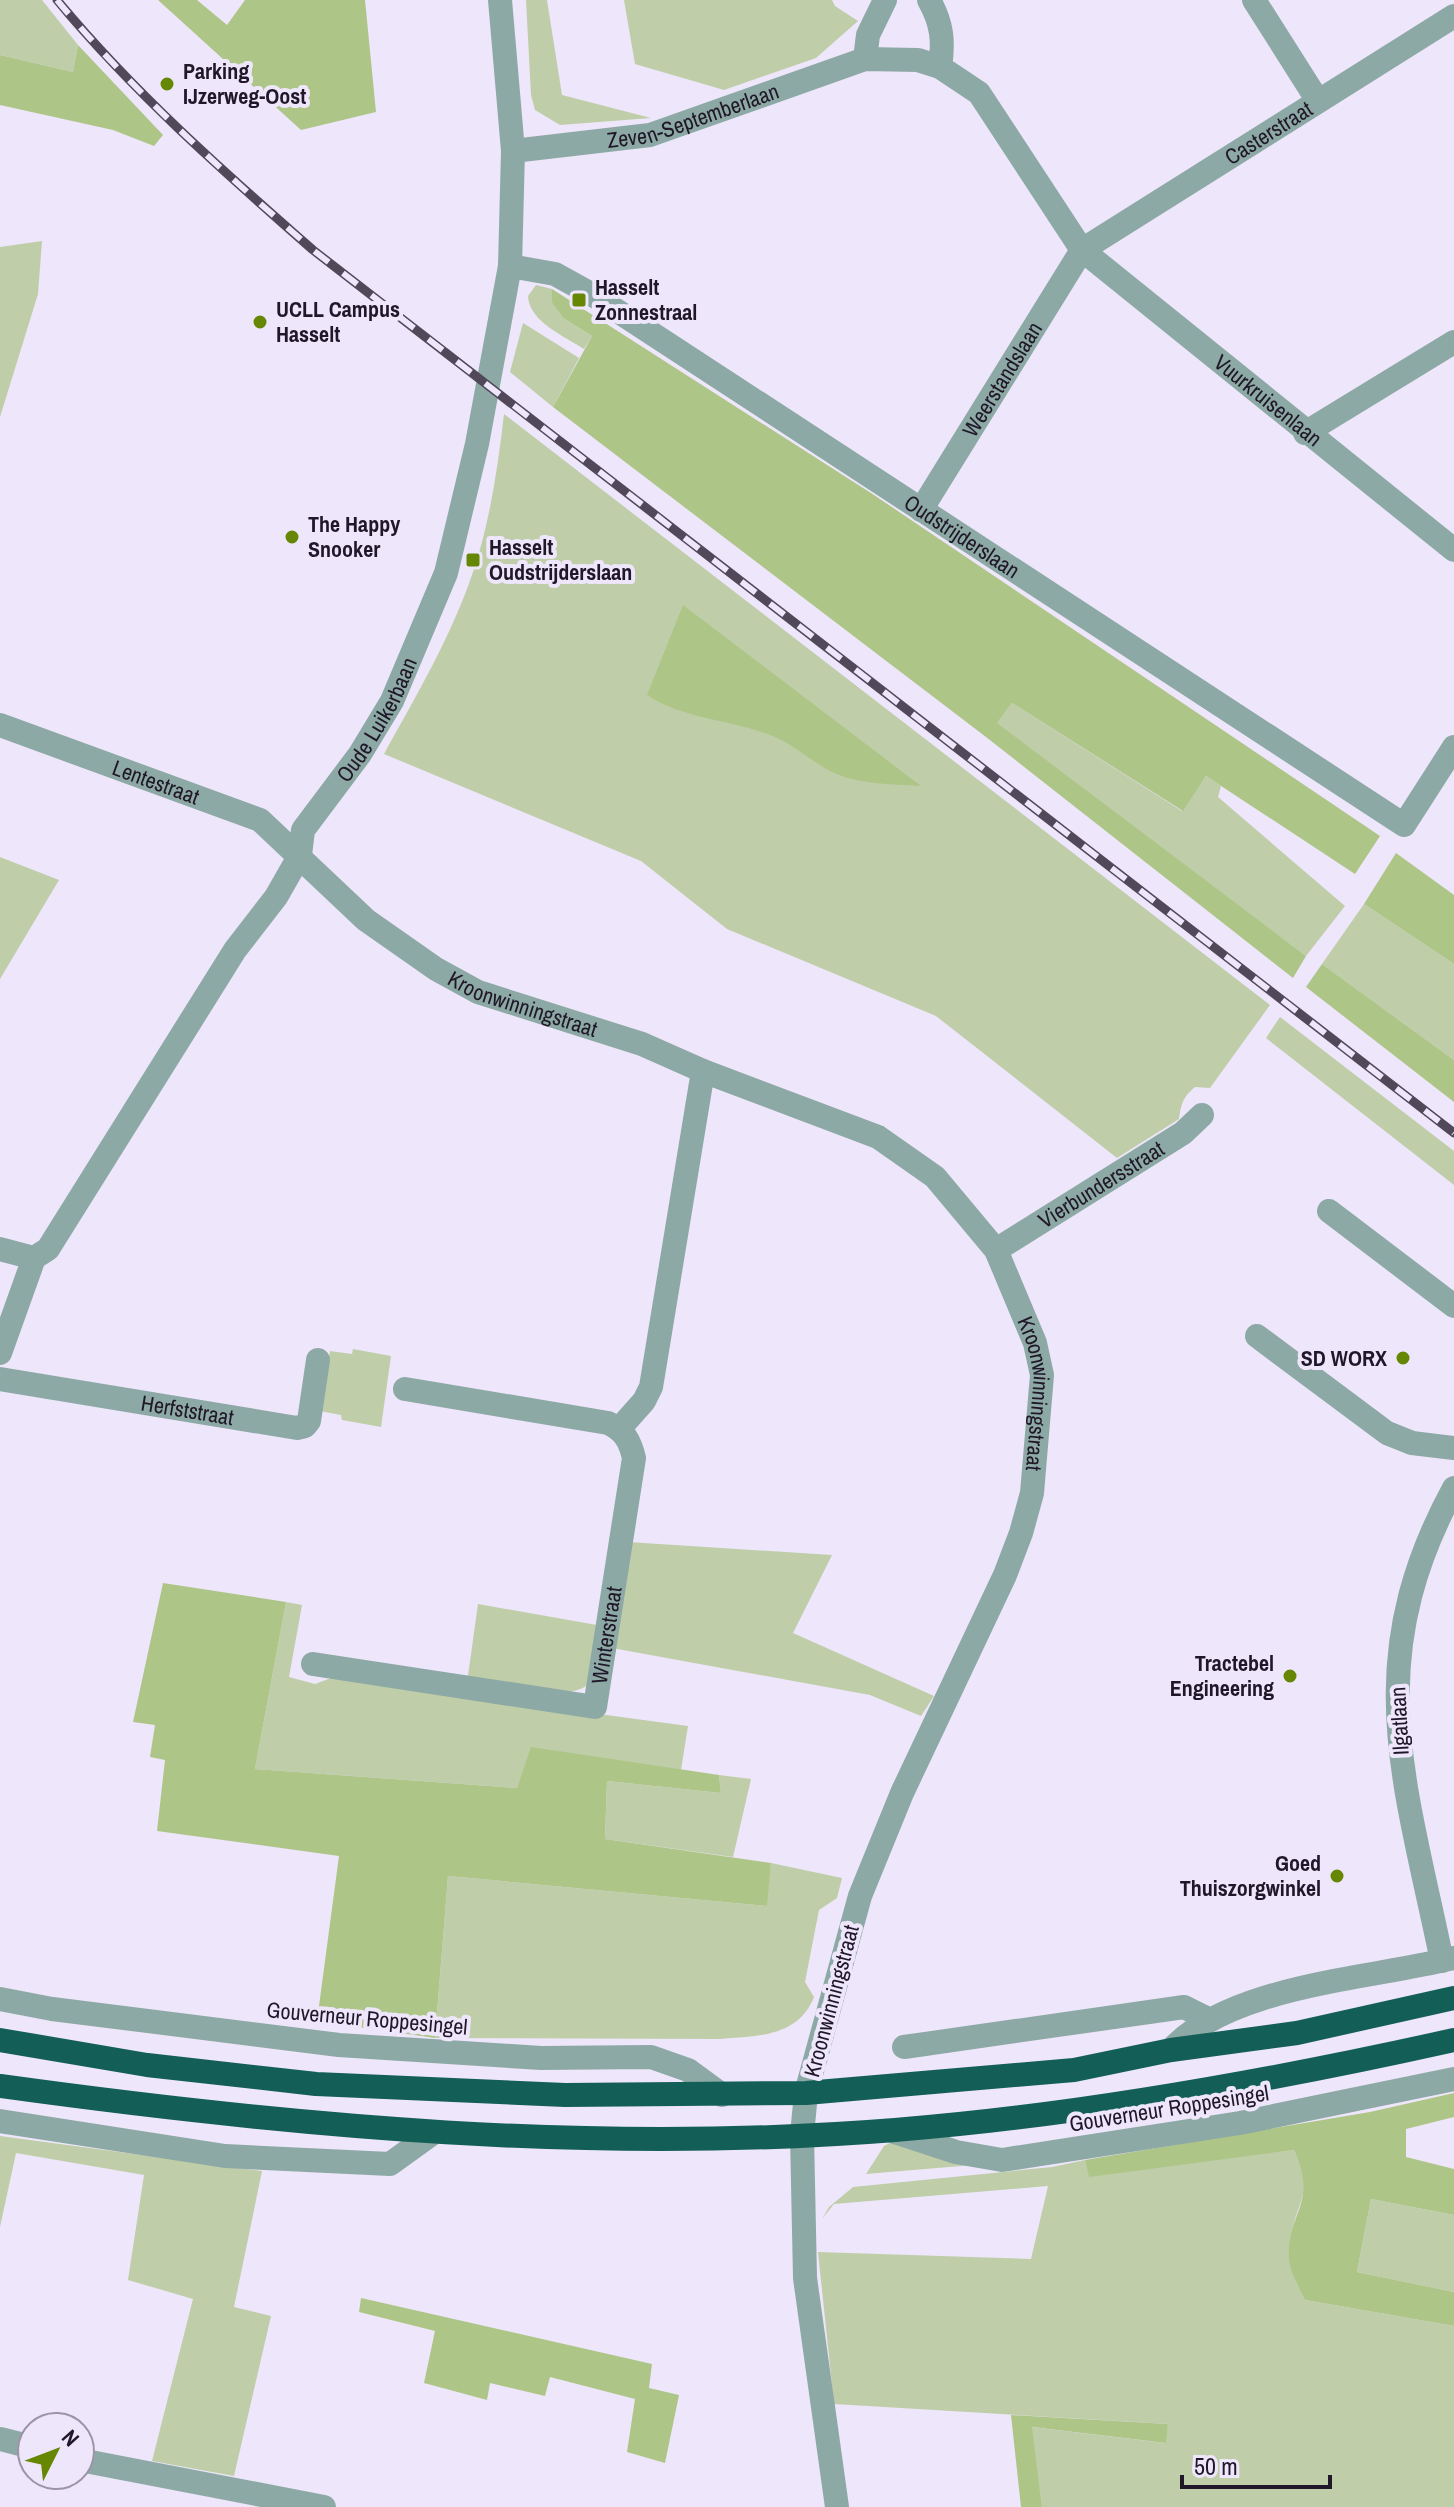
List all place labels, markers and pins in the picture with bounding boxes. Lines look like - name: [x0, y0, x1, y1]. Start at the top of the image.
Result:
- place label: Parking IJzerweg-Oost: [183, 56, 306, 111]
- marker: Parking IJzerweg-Oost: [158, 75, 176, 93]
- place label: Hasselt Zonnestraal: [595, 272, 697, 327]
- marker: Hasselt Zonnestraal: [570, 291, 588, 309]
- place label: UCLL Campus Hasselt: [276, 294, 400, 349]
- marker: UCLL Campus Hasselt: [251, 313, 269, 331]
- place label: The Happy Snooker: [308, 509, 400, 564]
- marker: The Happy Snooker: [283, 528, 301, 546]
- place label: Hasselt Oudstrijderslaan: [489, 532, 632, 587]
- marker: Hasselt Oudstrijderslaan: [464, 551, 482, 569]
- place label: SD WORX: [1301, 1343, 1388, 1373]
- marker: SD WORX: [1394, 1349, 1412, 1367]
- place label: Tractebel Engineering: [1170, 1648, 1274, 1703]
- marker: Tractebel Engineering: [1281, 1667, 1299, 1685]
- place label: Goed Thuiszorgwinkel: [1180, 1848, 1321, 1903]
- marker: Goed Thuiszorgwinkel: [1328, 1867, 1346, 1885]

